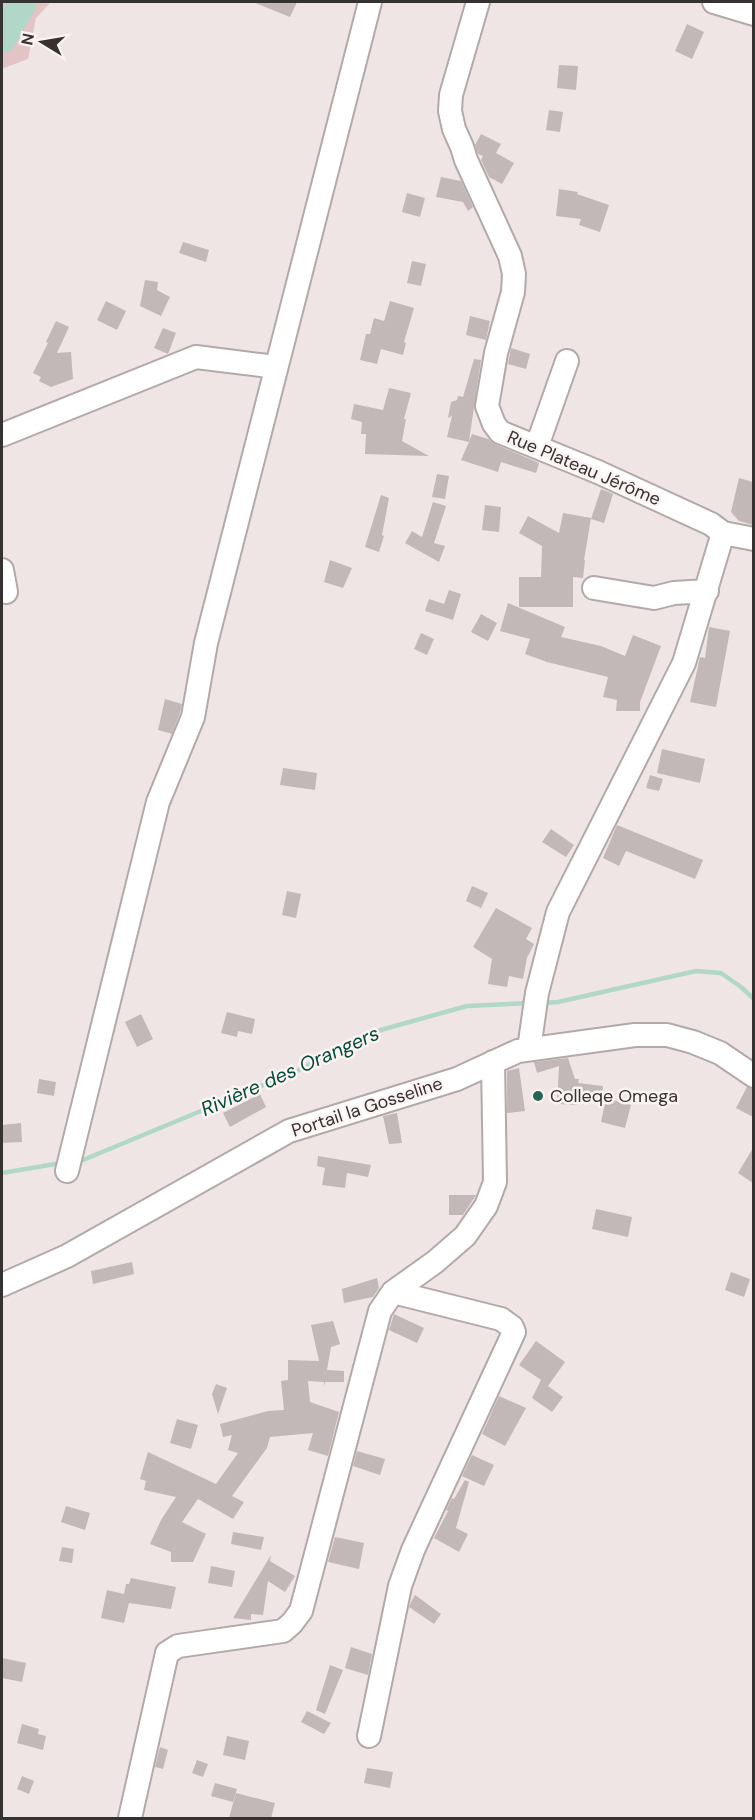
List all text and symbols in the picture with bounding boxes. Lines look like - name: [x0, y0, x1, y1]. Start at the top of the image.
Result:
- north arrow: [12, 12, 72, 72]
- text: N: [16, 32, 39, 47]
- street label: Rue Plateau Jérôme: [504, 425, 664, 511]
- water label: Rivière des Orangers: [197, 1020, 383, 1122]
- street label: Portail la Gosseline: [288, 1071, 446, 1143]
- place label: Colleqe Omega: [550, 1084, 678, 1108]
- marker: Colleqe Omega: [531, 1089, 545, 1103]

